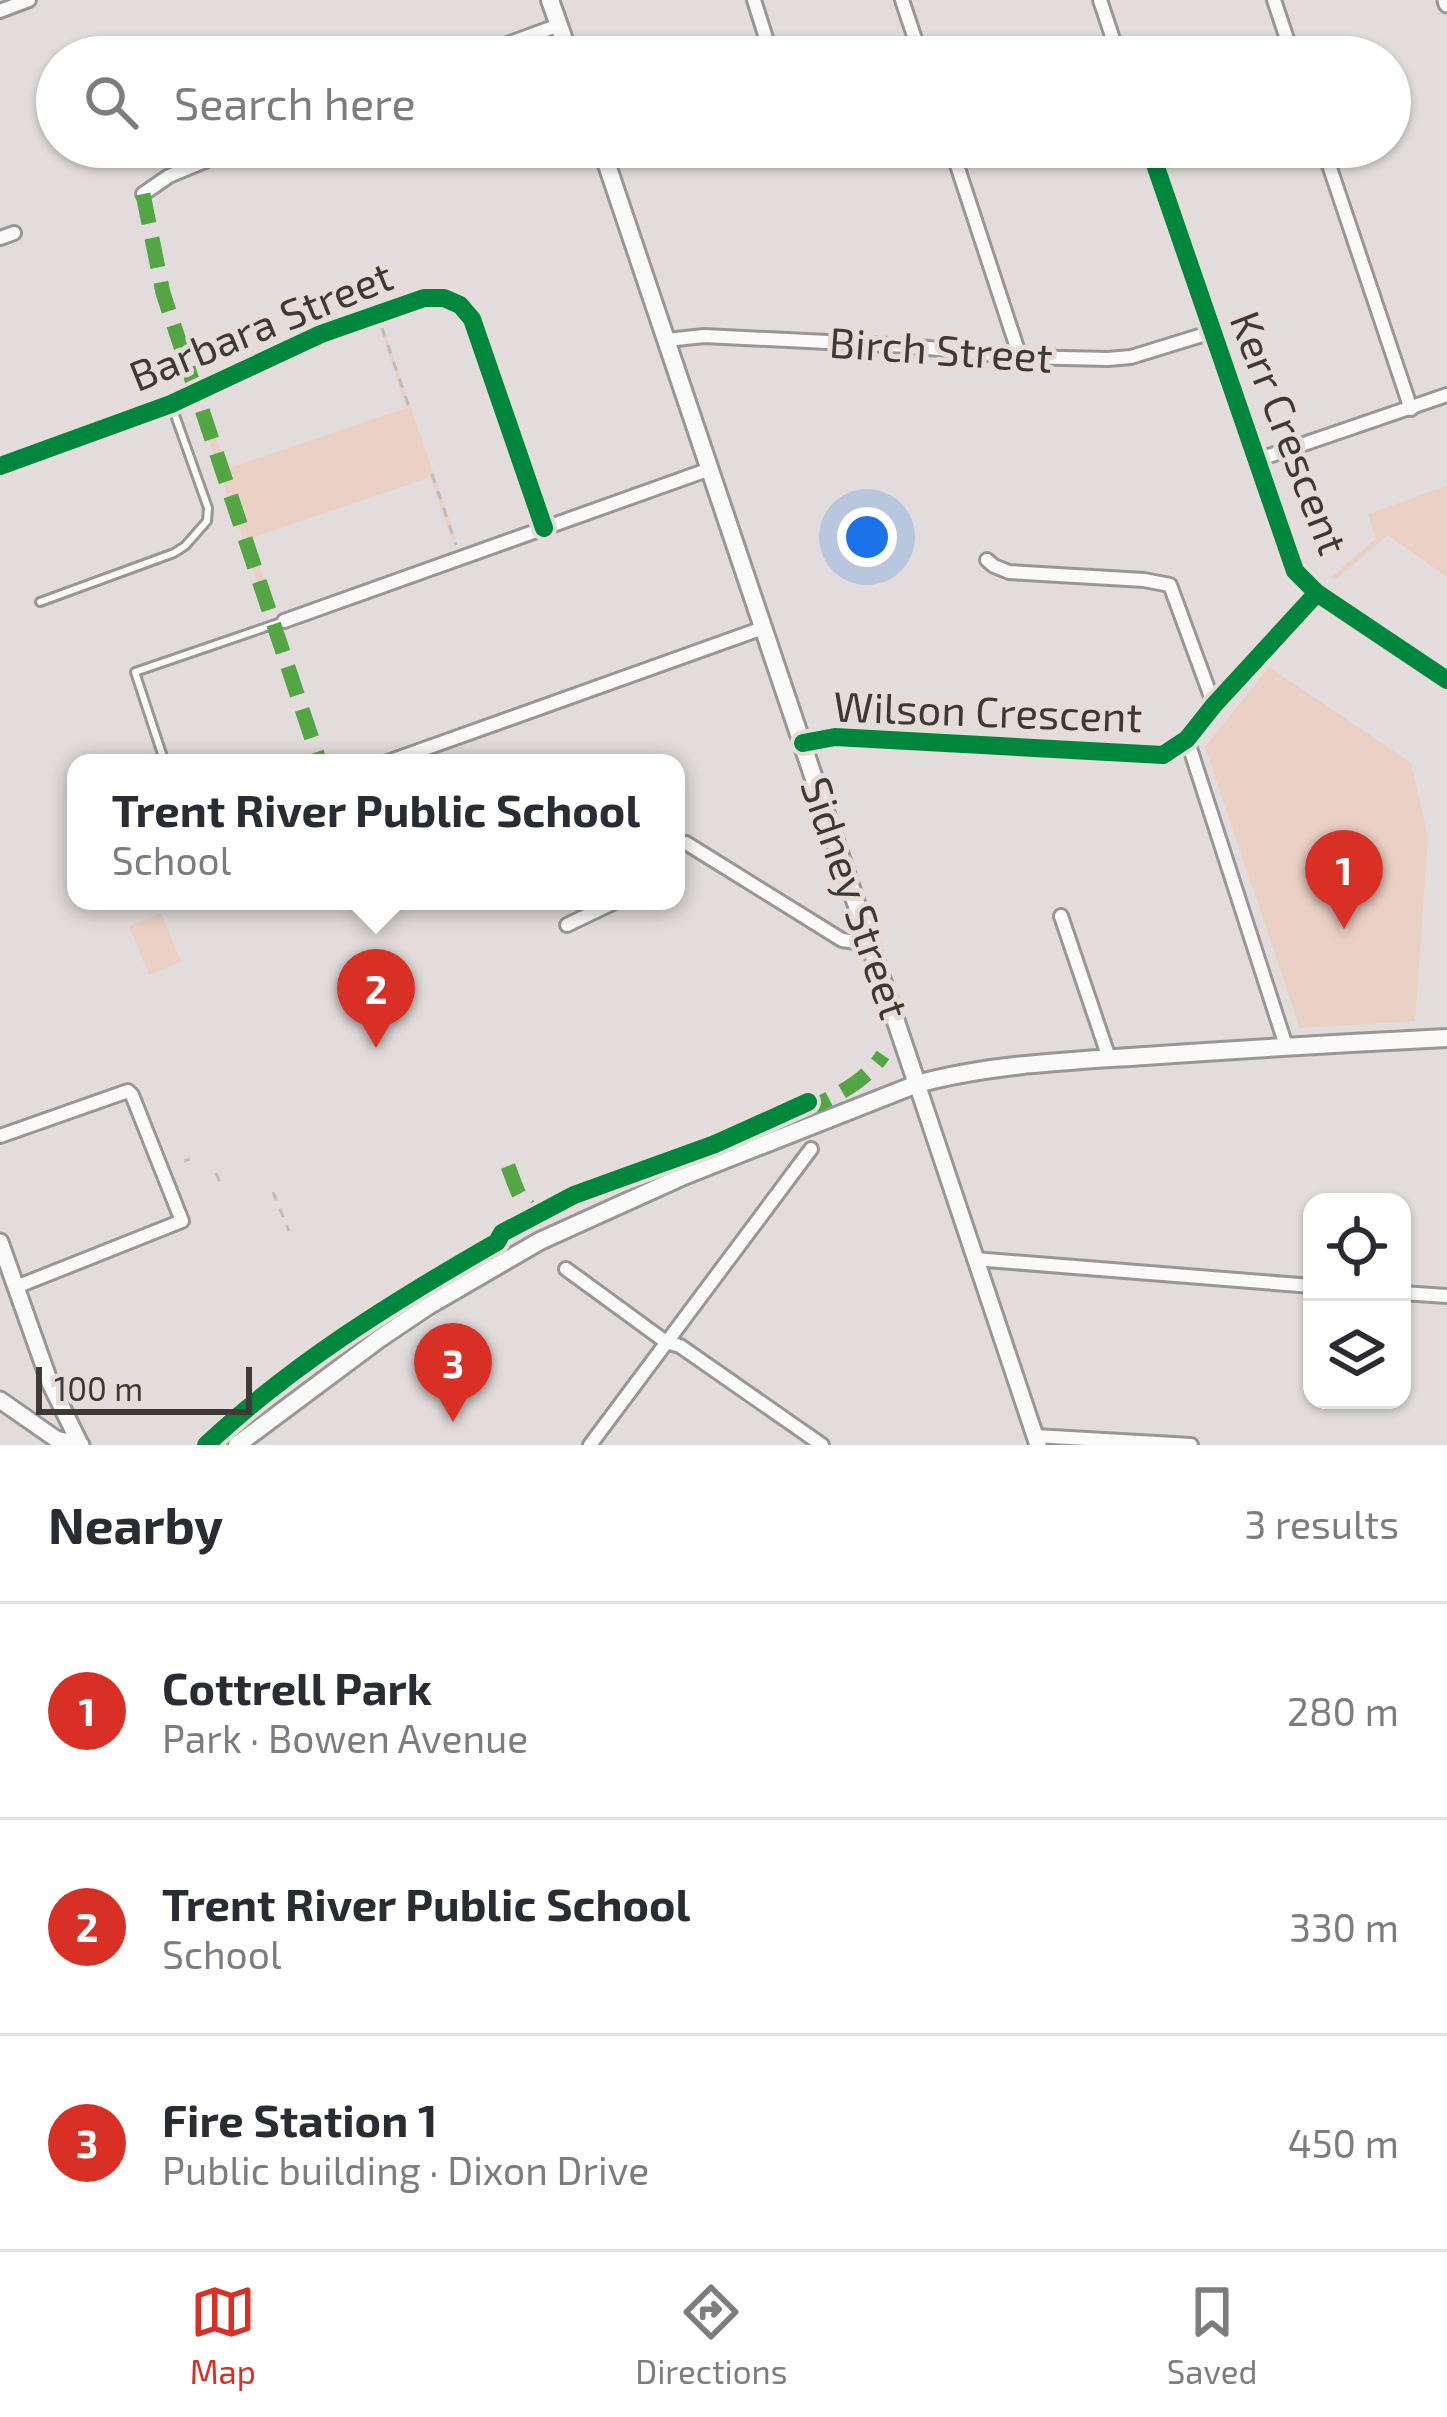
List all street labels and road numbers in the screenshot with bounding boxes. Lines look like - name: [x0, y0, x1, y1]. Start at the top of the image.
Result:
- street label: Barbara Street: [122, 249, 399, 400]
- street label: Kerr Crescent: [1222, 304, 1360, 561]
- street label: Birch Street: [828, 315, 1055, 381]
- street label: Wilson Crescent: [833, 680, 1143, 740]
- street label: Sidney Street: [792, 770, 922, 1025]

